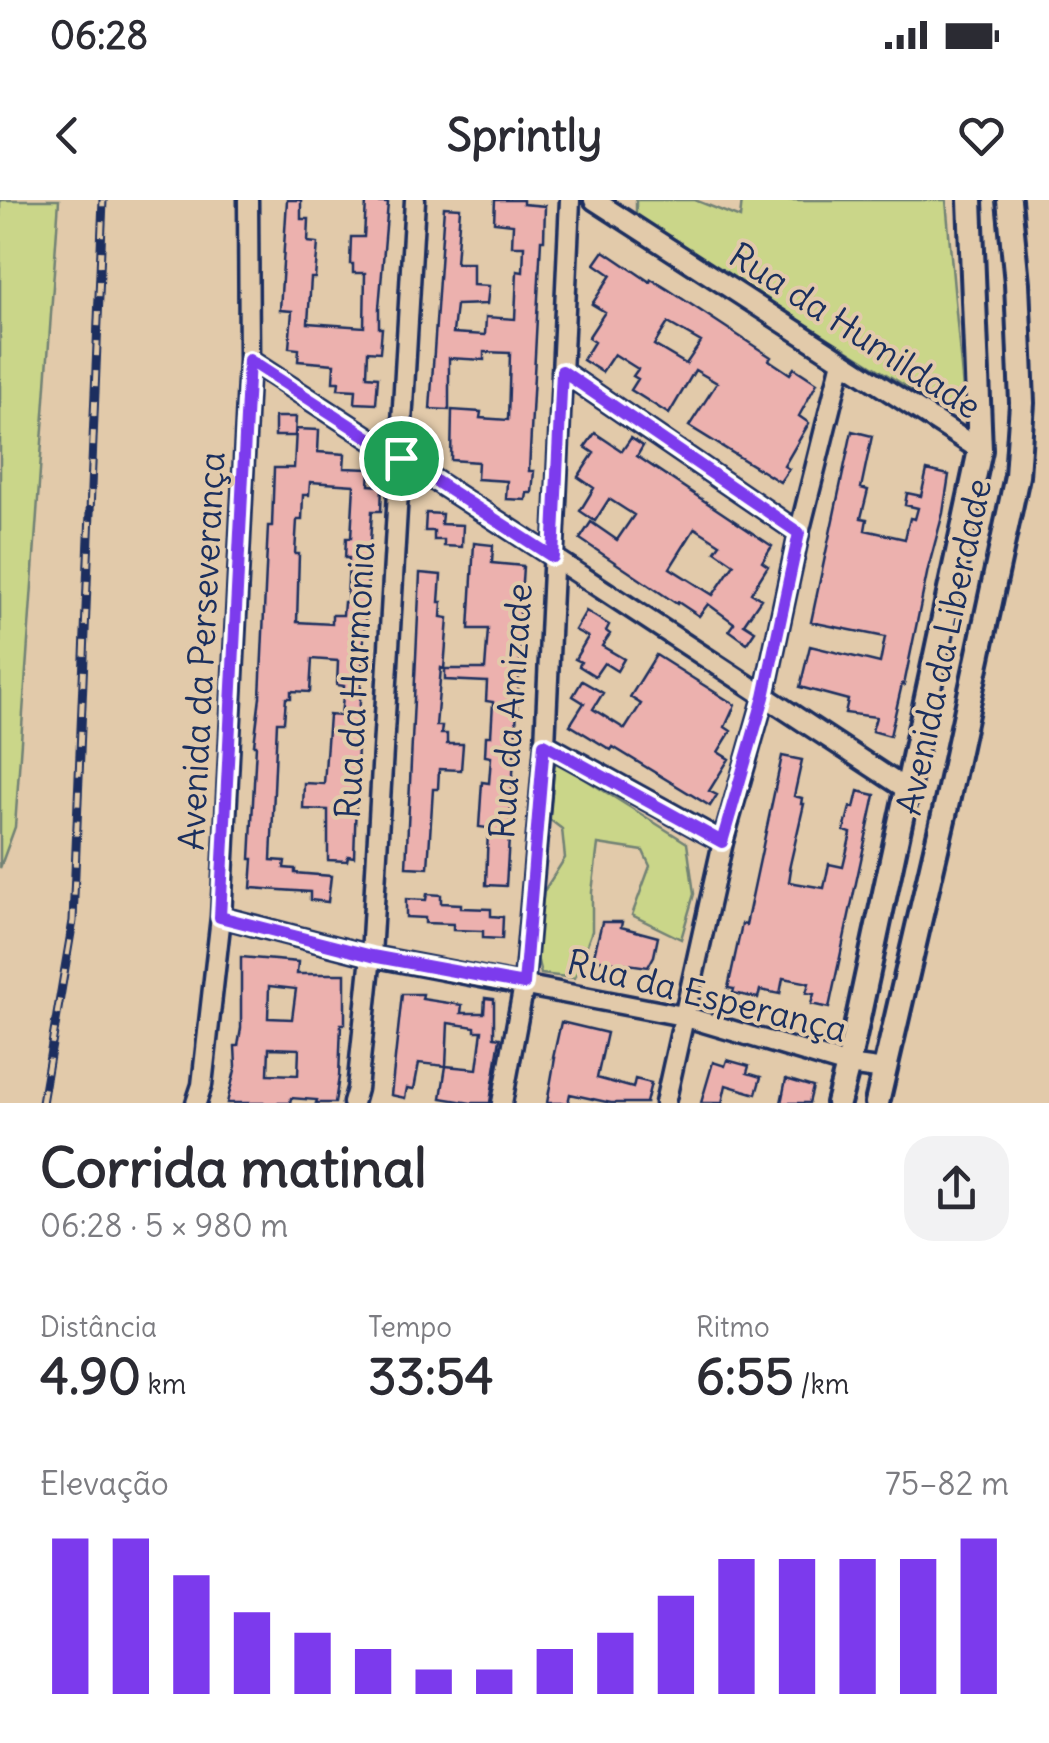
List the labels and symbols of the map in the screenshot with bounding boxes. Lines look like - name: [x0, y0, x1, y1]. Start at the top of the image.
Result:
- street label: Rua da Humildade: [721, 232, 990, 428]
- pin: [359, 416, 444, 501]
- street label: Avenida da Perseverança: [169, 450, 233, 851]
- street label: Avenida da Liberdade: [886, 475, 1000, 819]
- street label: Rua da Harmonia: [325, 540, 383, 820]
- street label: Rua da Amizade: [479, 582, 541, 840]
- street label: Rua da Esperança: [563, 939, 852, 1051]

